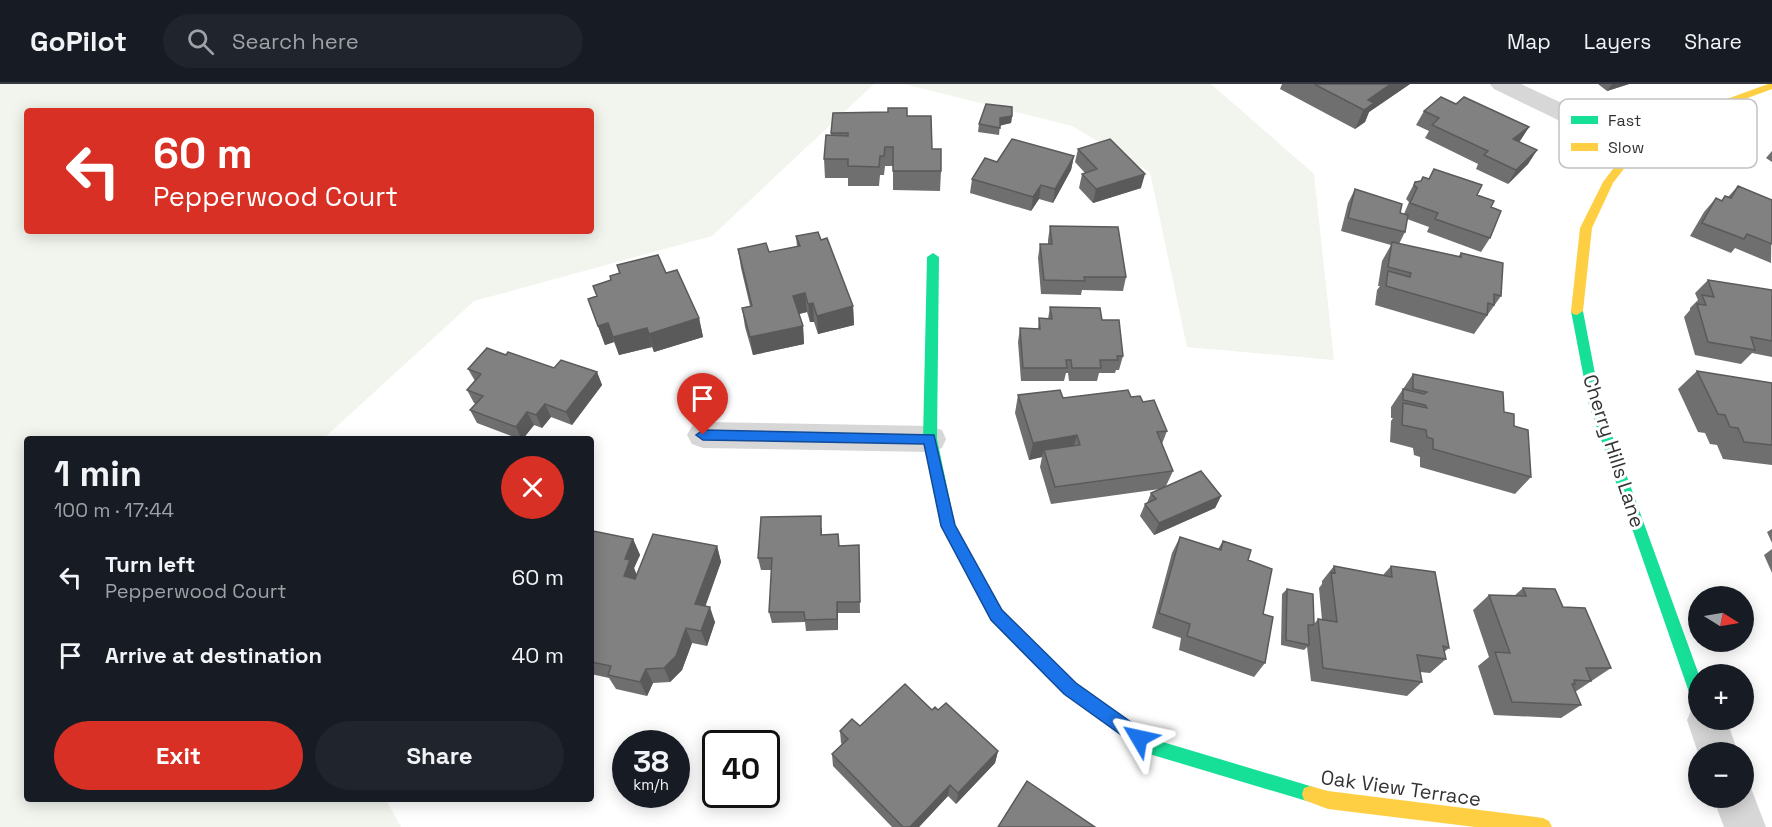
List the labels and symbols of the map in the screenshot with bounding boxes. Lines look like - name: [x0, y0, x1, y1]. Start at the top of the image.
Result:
- legend: [1559, 99, 1757, 168]
- text: Fast: [1608, 110, 1641, 131]
- text: Slow: [1608, 137, 1644, 158]
- street label: Cherry Hills Lane: [1577, 371, 1651, 531]
- pin: [677, 373, 728, 435]
- north arrow: [1688, 586, 1754, 652]
- position arrow: [1107, 706, 1171, 770]
- speed limit sign: 40: [702, 730, 780, 808]
- street label: Oak View Terrace: [1319, 764, 1483, 812]

